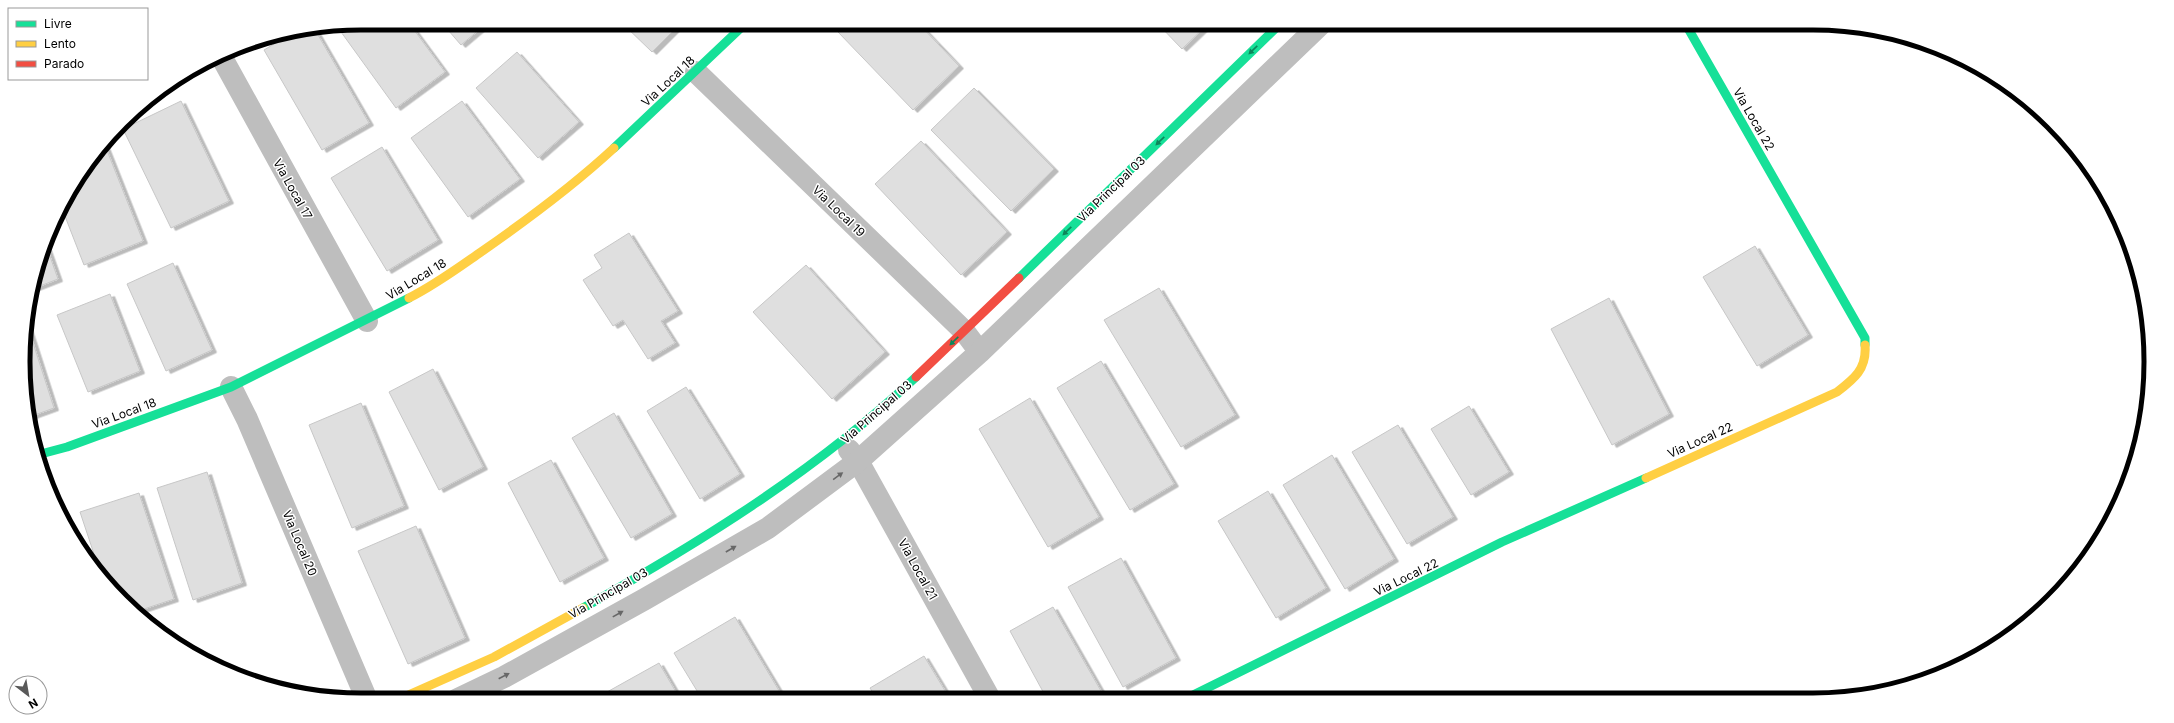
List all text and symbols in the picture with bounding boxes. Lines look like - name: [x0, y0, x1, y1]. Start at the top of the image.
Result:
- legend: [8, 8, 148, 80]
- text: Livre: [44, 16, 72, 31]
- text: Lento: [44, 36, 76, 51]
- one-way arrow: [1248, 45, 1258, 55]
- street label: Via Local 18: [638, 52, 698, 110]
- text: Parado: [44, 56, 84, 71]
- street label: Via Local 22: [1730, 85, 1778, 153]
- one-way arrow: [1155, 136, 1165, 146]
- street label: Via Principal 03: [1074, 153, 1148, 225]
- street label: Via Local 17: [270, 156, 316, 222]
- street label: Via Local 19: [809, 182, 869, 240]
- one-way arrow: [1062, 227, 1072, 236]
- street label: Via Local 18: [383, 255, 449, 303]
- one-way arrow: [948, 337, 959, 346]
- street label: Via Principal 03: [838, 377, 914, 447]
- street label: Via Local 18: [90, 394, 158, 432]
- street label: Via Local 22: [1665, 419, 1735, 461]
- one-way arrow: [833, 472, 843, 480]
- street label: Via Local 20: [279, 508, 321, 578]
- street label: Via Local 21: [895, 536, 941, 602]
- one-way arrow: [725, 546, 737, 553]
- street label: Via Local 22: [1371, 555, 1441, 599]
- street label: Via Principal 03: [566, 564, 650, 622]
- one-way arrow: [612, 611, 624, 618]
- one-way arrow: [498, 673, 510, 680]
- north arrow: [8, 675, 48, 715]
- text: N: [26, 695, 40, 712]

